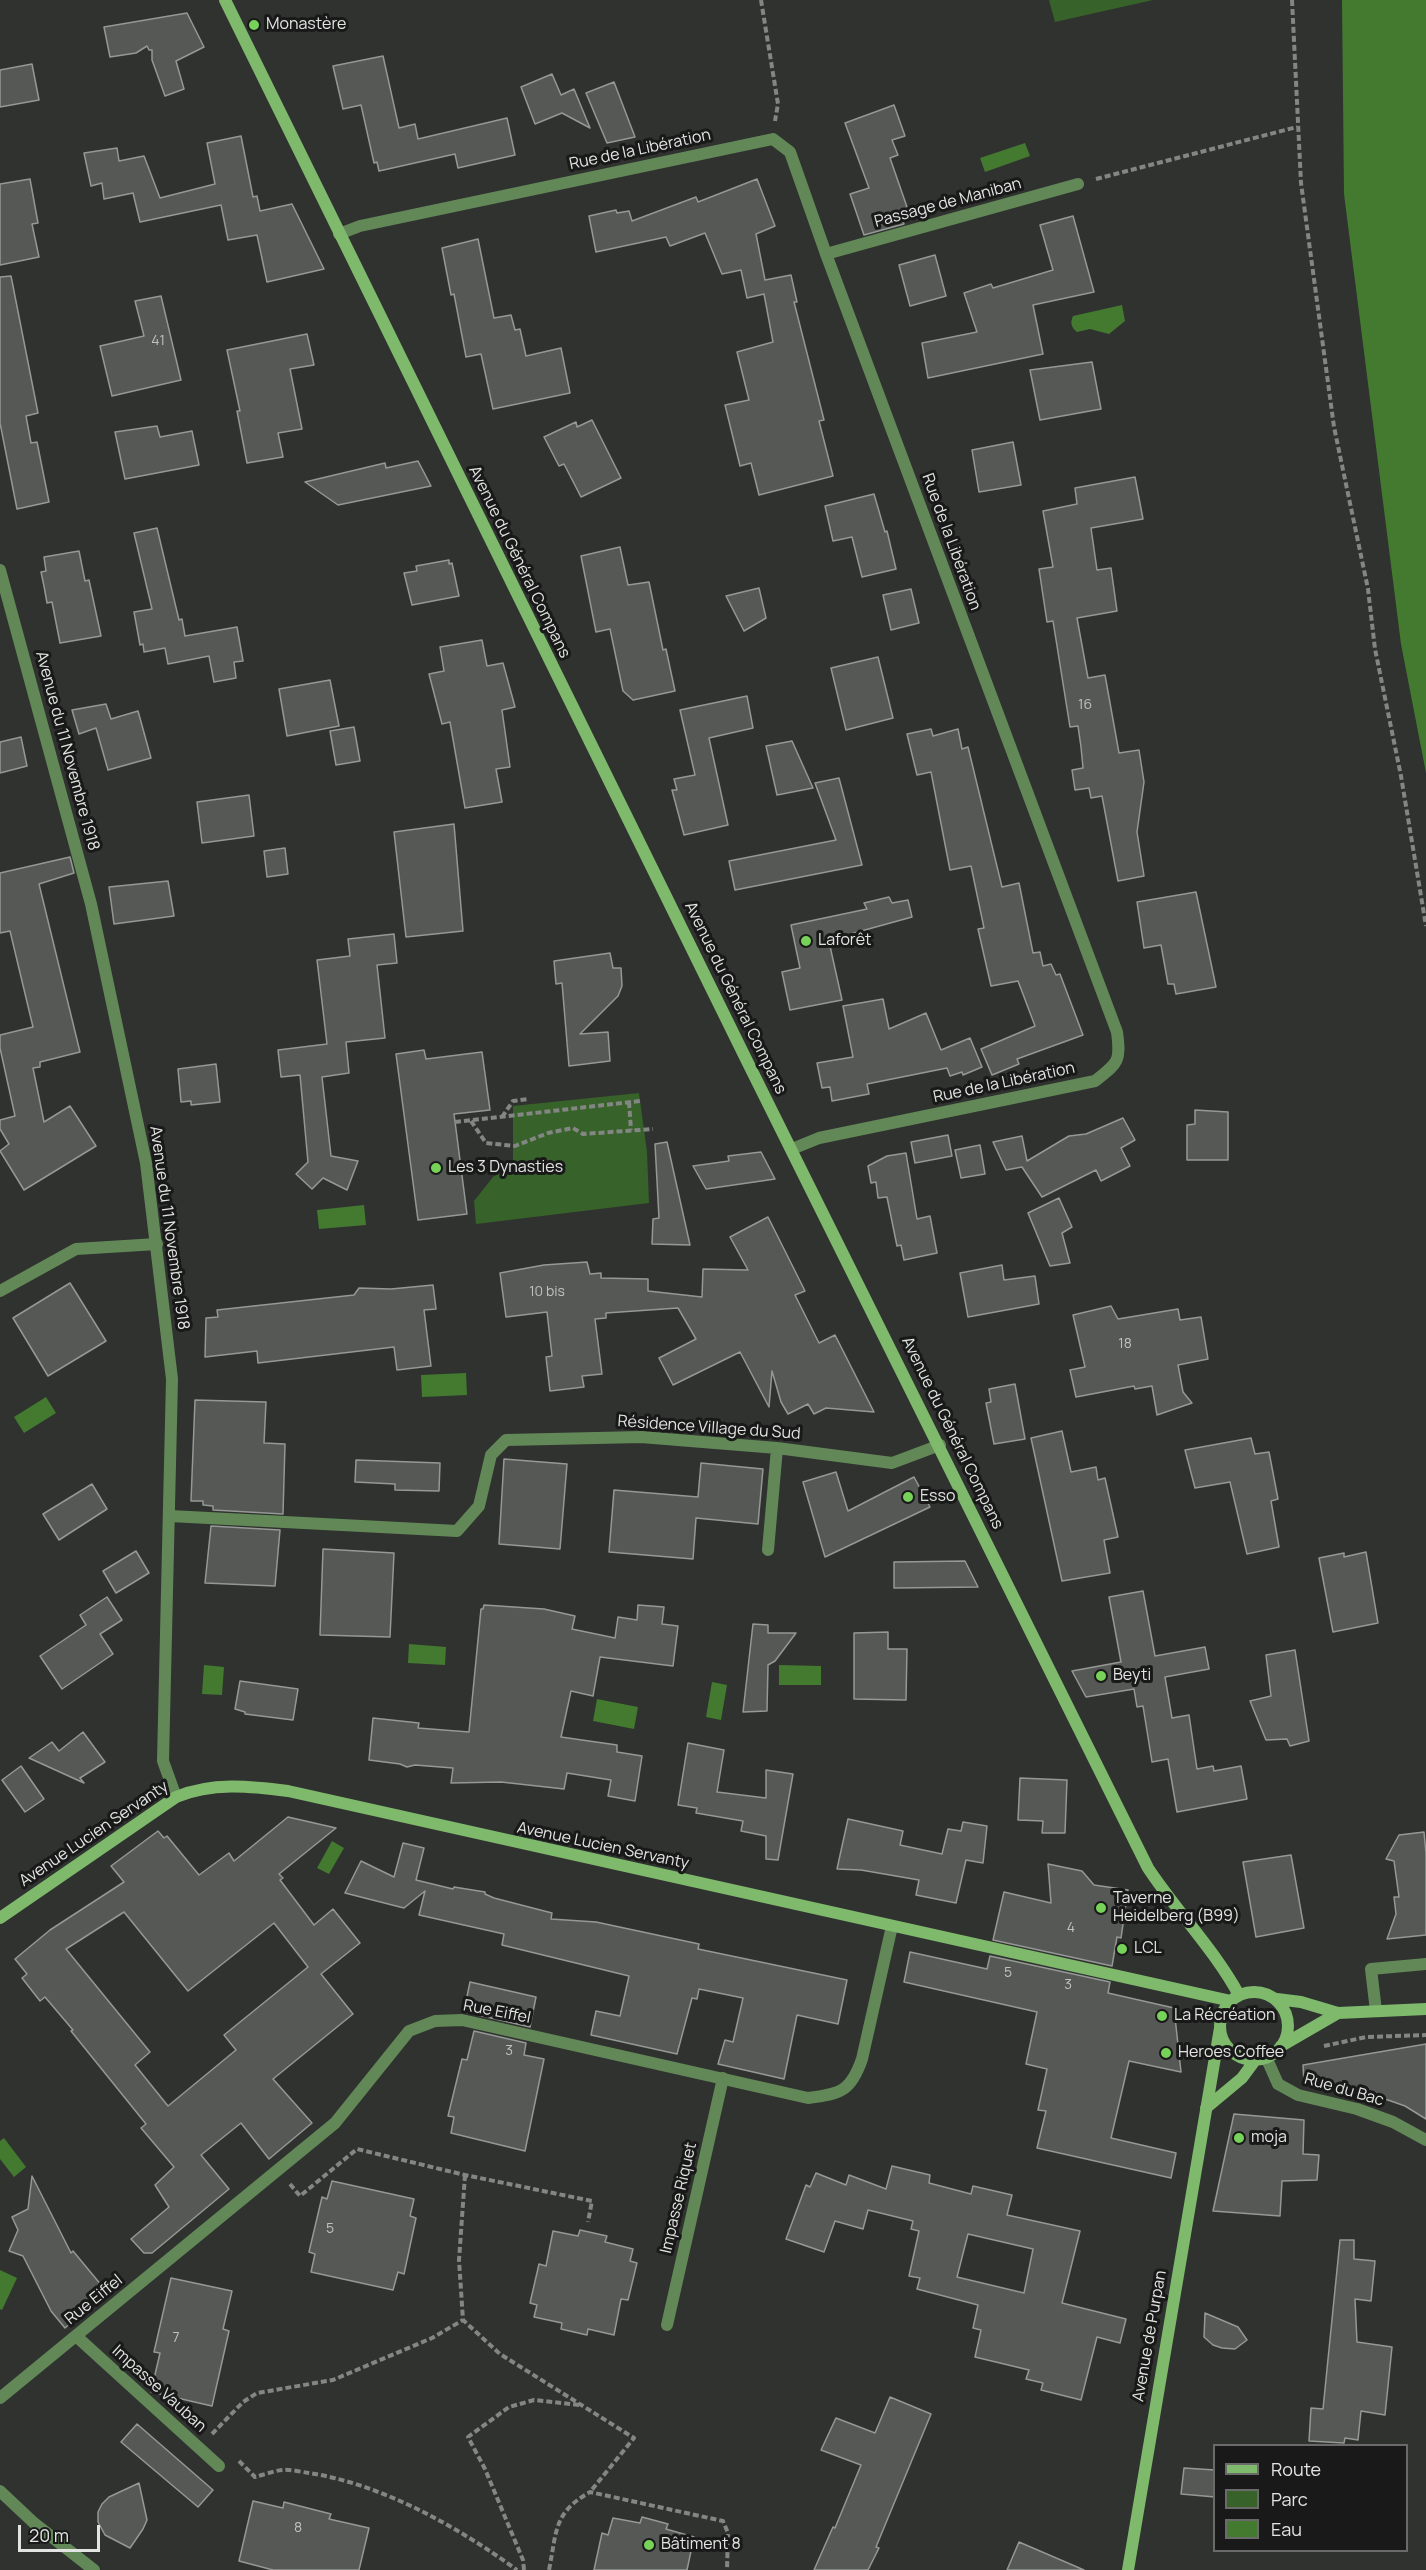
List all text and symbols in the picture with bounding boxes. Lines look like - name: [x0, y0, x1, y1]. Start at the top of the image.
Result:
- place label: Monastère: [266, 15, 346, 35]
- marker: Monastère: [247, 18, 261, 32]
- street label: Rue de la Libération: [567, 126, 713, 174]
- street label: Passage de Maniban: [872, 174, 1024, 232]
- house number: 41: [151, 333, 165, 349]
- street label: Avenue du Général Compans: [464, 463, 574, 661]
- street label: Rue de la Libération: [917, 471, 985, 613]
- street label: Avenue du 11 Novembre 1918: [31, 649, 103, 853]
- house number: 16: [1078, 697, 1092, 713]
- street label: Avenue du Général Compans: [680, 899, 790, 1097]
- place label: Laforêt: [818, 931, 871, 951]
- marker: Laforêt: [799, 934, 813, 948]
- street label: Rue de la Libération: [931, 1059, 1077, 1107]
- street label: Avenue du 11 Novembre 1918: [145, 1125, 193, 1331]
- place label: Les 3 Dynasties: [448, 1158, 563, 1178]
- marker: Les 3 Dynasties: [429, 1161, 443, 1175]
- house number: 10 bis: [529, 1284, 565, 1300]
- street label: Avenue du Général Compans: [897, 1334, 1007, 1532]
- house number: 18: [1118, 1336, 1132, 1352]
- street label: Résidence Village du Sud: [617, 1412, 801, 1444]
- place label: Esso: [920, 1487, 955, 1507]
- marker: Esso: [901, 1490, 915, 1504]
- place label: Beyti: [1113, 1666, 1151, 1686]
- marker: Beyti: [1094, 1669, 1108, 1683]
- street label: Avenue Lucien Servanty: [16, 1777, 172, 1891]
- street label: Avenue Lucien Servanty: [515, 1818, 691, 1874]
- place label: Taverne Heidelberg (B99): [1113, 1889, 1240, 1927]
- marker: Taverne Heidelberg (B99): [1094, 1901, 1108, 1915]
- house number: 4: [1067, 1920, 1075, 1936]
- place label: LCL: [1134, 1939, 1162, 1959]
- marker: LCL: [1115, 1942, 1129, 1956]
- house number: 5: [1004, 1965, 1012, 1981]
- house number: 3: [1064, 1977, 1072, 1993]
- street label: Rue Eiffel: [462, 1996, 532, 2028]
- place label: La Récréation: [1174, 2006, 1276, 2026]
- marker: La Récréation: [1155, 2009, 1169, 2023]
- house number: 3: [505, 2043, 513, 2059]
- place label: Heroes Coffee: [1178, 2043, 1284, 2063]
- marker: Heroes Coffee: [1159, 2046, 1173, 2060]
- street label: Rue du Bac: [1302, 2069, 1386, 2111]
- place label: moja: [1251, 2128, 1287, 2148]
- marker: moja: [1232, 2131, 1246, 2145]
- street label: Impasse Riquet: [657, 2141, 701, 2255]
- house number: 5: [326, 2221, 334, 2237]
- street label: Avenue de Purpan: [1129, 2269, 1171, 2403]
- street label: Rue Eiffel: [61, 2271, 127, 2329]
- house number: 7: [172, 2330, 180, 2346]
- street label: Impasse Vauban: [108, 2342, 210, 2436]
- legend: [1213, 2444, 1408, 2552]
- text: Route: [1271, 2457, 1321, 2481]
- text: Parc: [1271, 2487, 1308, 2511]
- scale bar: [21, 2513, 104, 2551]
- text: Eau: [1271, 2517, 1302, 2541]
- house number: 8: [294, 2520, 302, 2536]
- text: 20 m: [29, 2523, 69, 2547]
- place label: Bâtiment 8: [661, 2535, 741, 2555]
- marker: Bâtiment 8: [642, 2538, 656, 2552]

